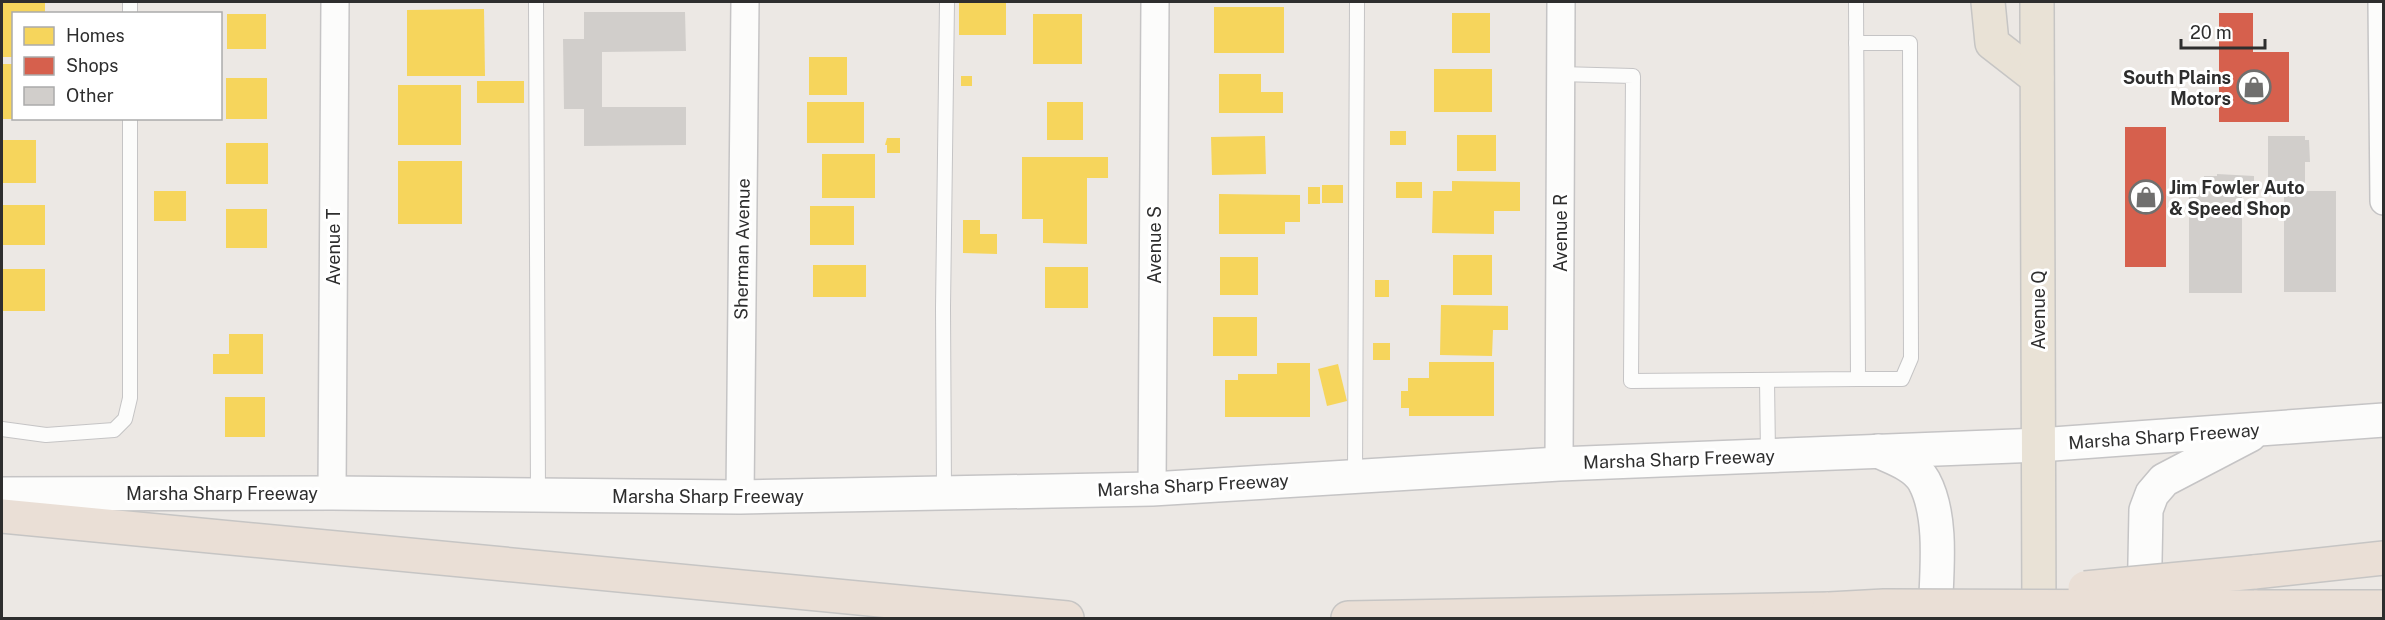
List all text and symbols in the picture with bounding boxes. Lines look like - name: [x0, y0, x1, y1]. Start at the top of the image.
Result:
- legend: [12, 12, 222, 120]
- scale bar: [2181, 12, 2265, 50]
- text: 20 m: [2190, 22, 2232, 43]
- text: Homes: [66, 25, 125, 46]
- text: Shops: [66, 55, 118, 76]
- place label: South Plains Motors: [2123, 67, 2231, 109]
- shop icon: South Plains Motors: [2236, 69, 2272, 105]
- text: Other: [66, 85, 114, 106]
- place label: Jim Fowler Auto & Speed Shop: [2169, 177, 2305, 219]
- street label: Sherman Avenue: [730, 178, 754, 320]
- shop icon: Jim Fowler Auto & Speed Shop: [2128, 179, 2164, 215]
- street label: Avenue R: [1550, 194, 1571, 272]
- street label: Avenue S: [1144, 206, 1165, 284]
- street label: Avenue T: [323, 208, 344, 285]
- street label: Avenue Q: [2028, 270, 2049, 350]
- street label: Marsha Sharp Freeway: [2068, 419, 2261, 453]
- street label: Marsha Sharp Freeway: [1583, 445, 1776, 473]
- street label: Marsha Sharp Freeway: [1097, 469, 1290, 501]
- street label: Marsha Sharp Freeway: [126, 483, 318, 504]
- street label: Marsha Sharp Freeway: [612, 486, 804, 507]

